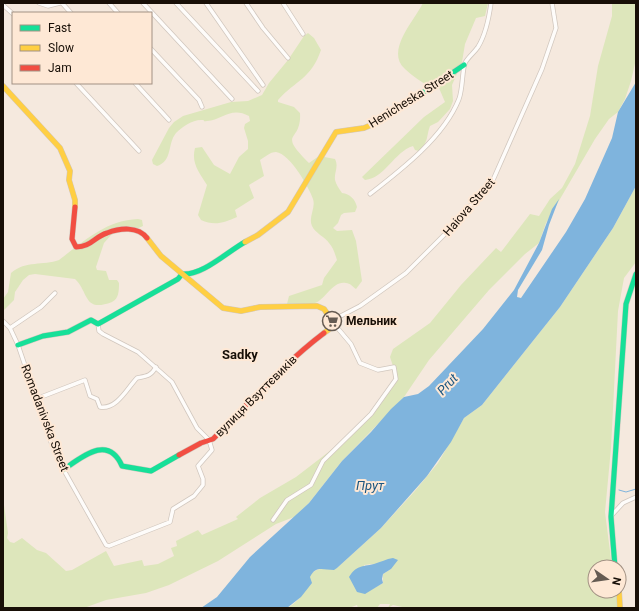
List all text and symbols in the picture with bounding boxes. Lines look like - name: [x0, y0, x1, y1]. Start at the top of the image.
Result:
- legend: [12, 12, 152, 84]
- text: Fast: [48, 21, 71, 35]
- text: Slow: [48, 41, 74, 55]
- text: Jam: [48, 61, 72, 75]
- street label: Henicheska Street: [366, 67, 456, 131]
- street label: Haiova Street: [440, 175, 498, 239]
- supermarket icon: Мельник: [321, 310, 343, 332]
- place label: Мельник: [346, 314, 397, 328]
- district label: Sadky: [222, 347, 258, 362]
- street label: вулиця Взуттєвиків: [212, 352, 300, 440]
- street label: Romadanivska Street: [18, 363, 72, 473]
- water label: Prut: [434, 370, 461, 398]
- water label: Прут: [356, 478, 385, 493]
- north arrow: [587, 559, 627, 599]
- text: N: [609, 576, 623, 587]

